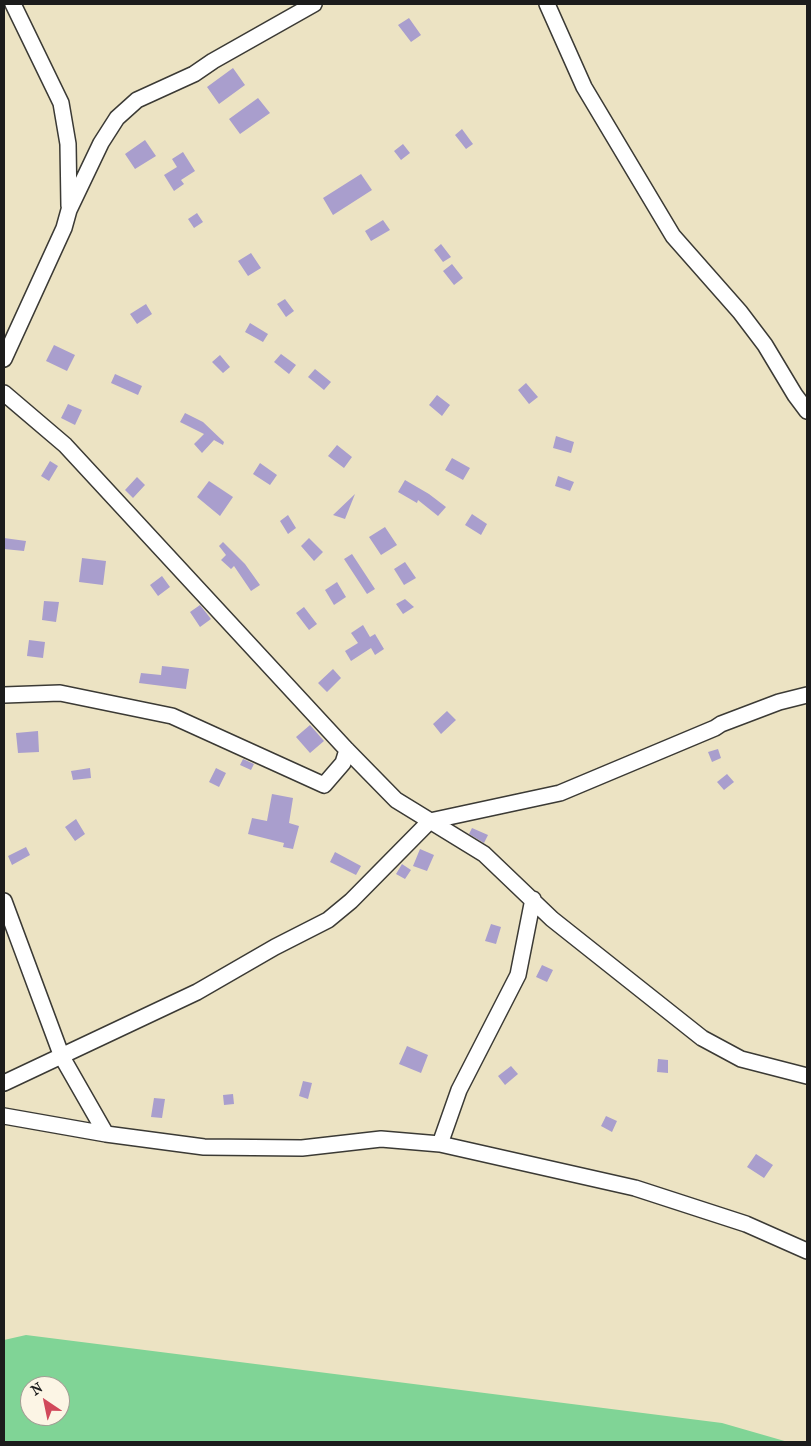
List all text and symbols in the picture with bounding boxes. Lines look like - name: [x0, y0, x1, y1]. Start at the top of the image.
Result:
- north arrow: [20, 1376, 70, 1426]
- text: N: [28, 1379, 46, 1399]

